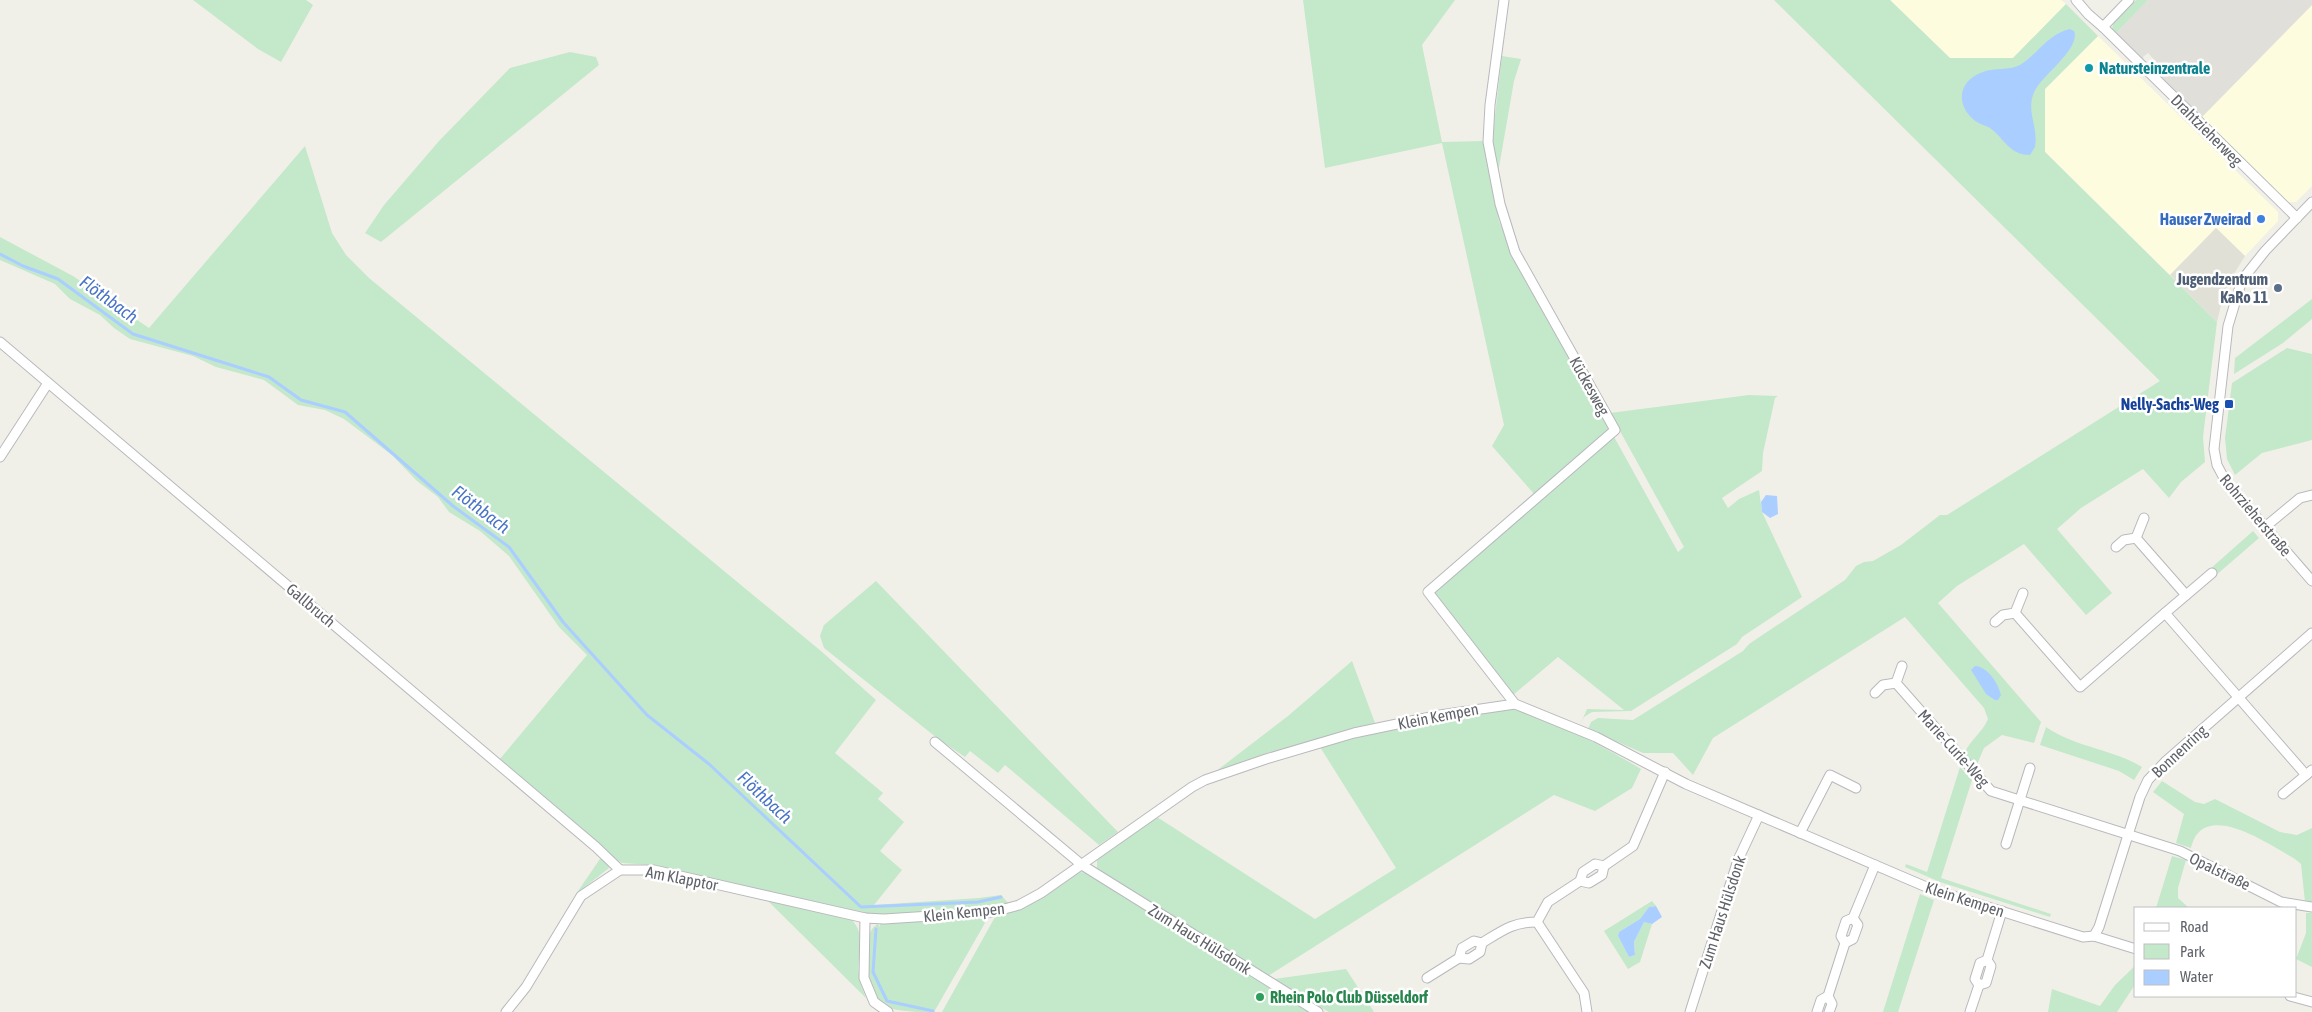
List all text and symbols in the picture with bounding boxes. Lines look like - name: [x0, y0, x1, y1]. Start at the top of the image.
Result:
- place label: Natursteinzentrale: [2099, 59, 2210, 77]
- marker: Natursteinzentrale: [2083, 62, 2095, 74]
- street label: Drahtzieherweg: [2167, 91, 2246, 170]
- place label: Hauser Zweirad: [2160, 210, 2251, 228]
- marker: Hauser Zweirad: [2255, 213, 2267, 225]
- place label: Jugendzentrum KaRo 11: [2176, 270, 2268, 306]
- water label: Flöthbach: [76, 271, 142, 327]
- marker: Jugendzentrum KaRo 11: [2272, 282, 2284, 294]
- street label: Kückesweg: [1566, 353, 1614, 419]
- place label: Nelly-Sachs-Weg: [2121, 395, 2219, 413]
- marker: Nelly-Sachs-Weg: [2223, 398, 2235, 410]
- street label: Rohrzieherstraße: [2217, 470, 2295, 560]
- water label: Flöthbach: [448, 481, 514, 538]
- street label: Gallbruch: [283, 579, 339, 631]
- street label: Klein Kempen: [1396, 699, 1480, 734]
- street label: Marie-Curie-Weg: [1914, 706, 1993, 791]
- street label: Bonnenring: [2148, 721, 2211, 782]
- water label: Flöthbach: [734, 767, 797, 828]
- street label: Opalstraße: [2186, 849, 2253, 894]
- street label: Zum Haus Hülsdonk: [1695, 853, 1749, 971]
- street label: Am Klapptor: [644, 862, 720, 895]
- street label: Klein Kempen: [1923, 878, 2007, 921]
- street label: Klein Kempen: [922, 899, 1006, 926]
- street label: Zum Haus Hülsdonk: [1145, 900, 1255, 978]
- legend: [2134, 907, 2297, 997]
- text: Road: [2180, 918, 2209, 935]
- text: Park: [2180, 943, 2205, 960]
- text: Water: [2180, 968, 2213, 985]
- place label: Rhein Polo Club Düsseldorf: [1270, 988, 1429, 1006]
- marker: Rhein Polo Club Düsseldorf: [1254, 991, 1266, 1003]

